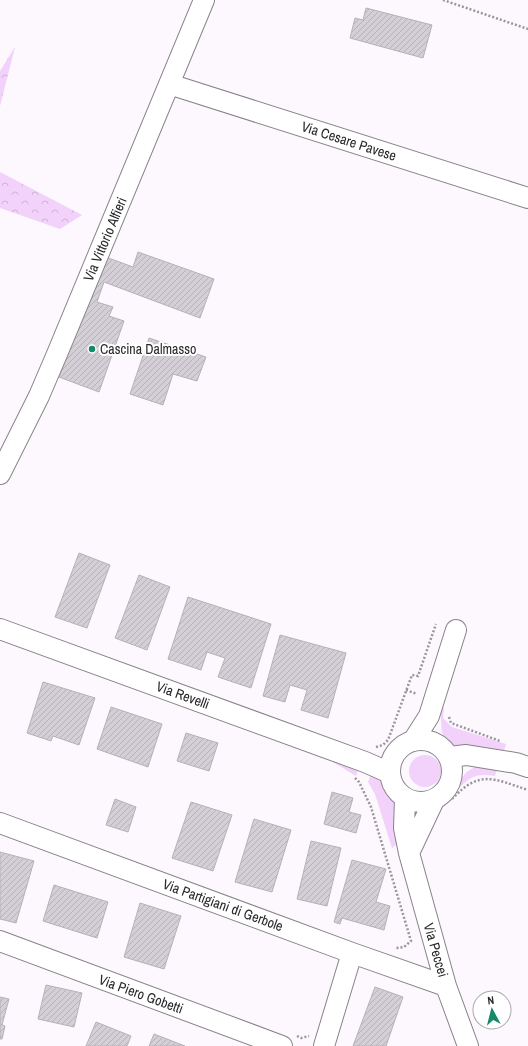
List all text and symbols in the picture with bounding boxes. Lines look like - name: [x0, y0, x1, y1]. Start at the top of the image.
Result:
- street label: Via Cesare Pavese: [299, 117, 399, 165]
- street label: Via Vittorio Alfieri: [79, 194, 131, 284]
- place label: Cascina Dalmasso: [100, 340, 196, 358]
- marker: Cascina Dalmasso: [87, 344, 97, 354]
- street label: Via Revelli: [154, 677, 212, 713]
- street label: Via Partigiani di Gerbole: [160, 875, 286, 935]
- street label: Via Peccei: [420, 921, 452, 979]
- street label: Via Piero Gobetti: [96, 970, 186, 1018]
- north arrow: [472, 990, 512, 1030]
- text: N: [487, 993, 495, 1007]

